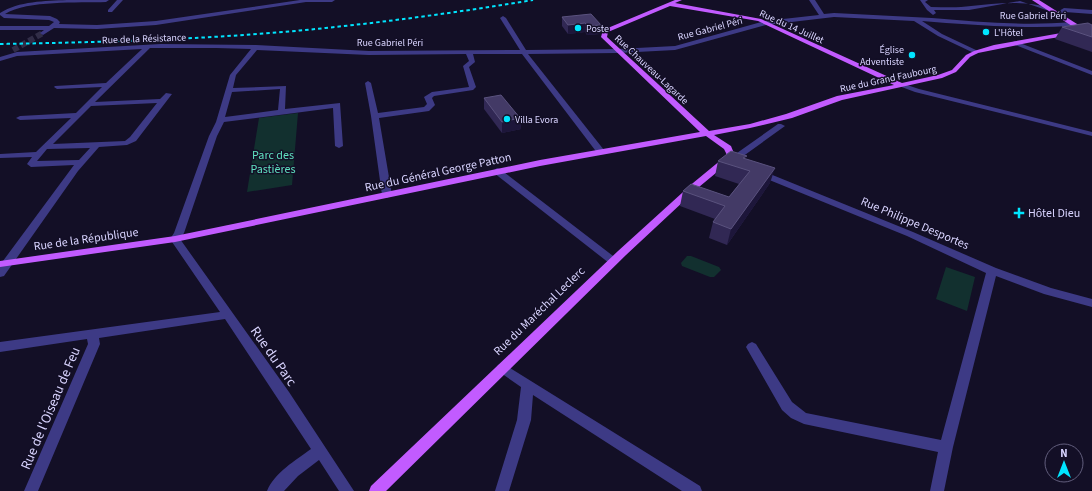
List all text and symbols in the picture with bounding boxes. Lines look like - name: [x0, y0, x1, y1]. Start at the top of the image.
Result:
- street label: Rue du 14 Juillet: [757, 6, 827, 48]
- street label: Rue Gabriel Péri: [1000, 9, 1066, 23]
- street label: Rue Gabriel Péri: [676, 14, 744, 44]
- place label: Poste: [586, 22, 609, 36]
- marker: Poste: [573, 23, 583, 33]
- place label: L'Hôtel: [994, 26, 1023, 40]
- marker: L'Hôtel: [981, 27, 991, 37]
- street label: Rue de la Résistance: [102, 31, 186, 47]
- street label: Rue Chauveau-Lagarde: [611, 32, 691, 108]
- street label: Rue Gabriel Péri: [357, 36, 423, 50]
- place label: Église Adventiste: [860, 43, 904, 69]
- marker: Église Adventiste: [907, 50, 917, 60]
- street label: Rue du Grand Faubourg: [839, 62, 938, 96]
- place label: Villa Evora: [515, 113, 558, 127]
- marker: Villa Evora: [502, 114, 512, 124]
- park label: Parc des Pastières: [250, 147, 296, 178]
- street label: Rue du Général George Patton: [363, 149, 513, 196]
- street label: Rue Philippe Desportes: [858, 193, 972, 254]
- place label: Hôtel Dieu: [1028, 205, 1080, 222]
- marker: Hôtel Dieu: [1013, 207, 1025, 219]
- street label: Rue de la République: [32, 224, 140, 255]
- street label: Rue du Maréchal Leclerc: [490, 263, 589, 360]
- street label: Rue du Parc: [245, 323, 302, 391]
- street label: Rue de l'Oiseau de Feu: [16, 344, 86, 473]
- north arrow: [1044, 443, 1084, 483]
- text: N: [1060, 446, 1068, 461]

